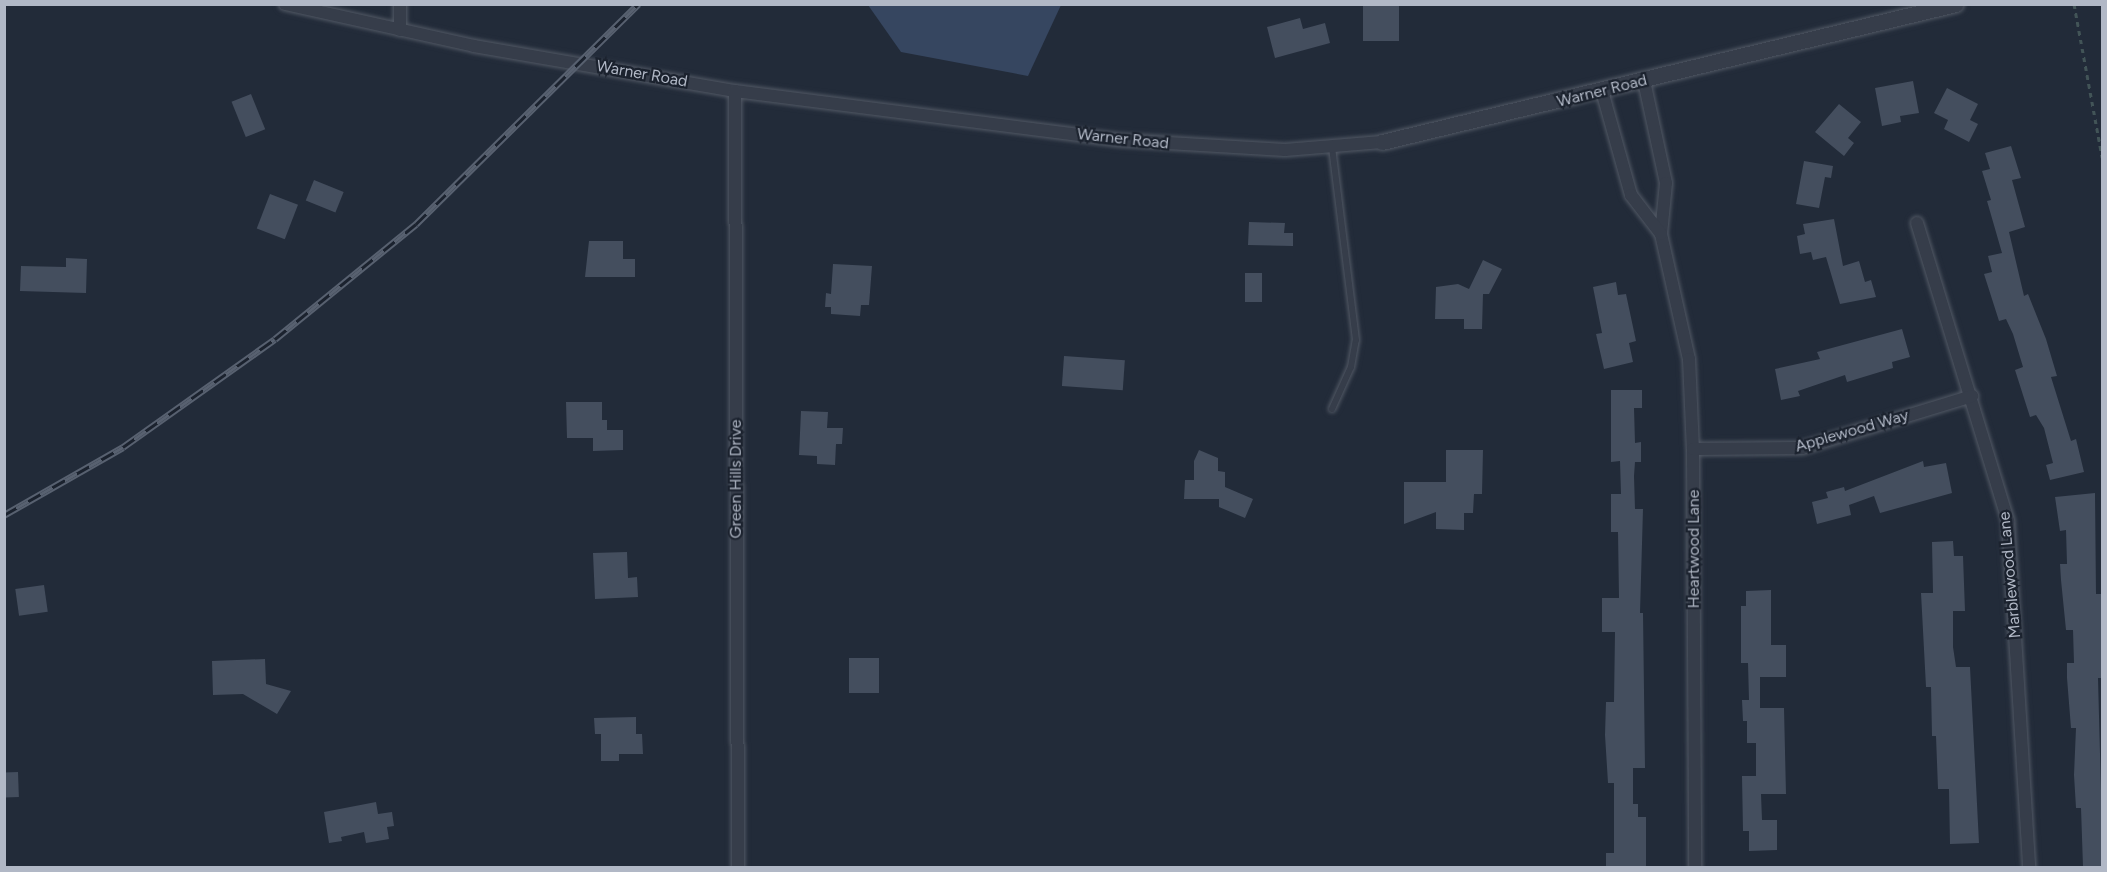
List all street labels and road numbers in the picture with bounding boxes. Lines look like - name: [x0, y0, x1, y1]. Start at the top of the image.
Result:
- street label: Warner Road: [595, 57, 689, 91]
- street label: Warner Road: [1555, 71, 1649, 111]
- street label: Warner Road: [1076, 125, 1170, 153]
- street label: Applewood Way: [1793, 406, 1911, 456]
- street label: Green Hills Drive: [726, 419, 746, 539]
- street label: Heartwood Lane: [1684, 490, 1704, 608]
- street label: Marblewood Lane: [1995, 511, 2025, 639]

